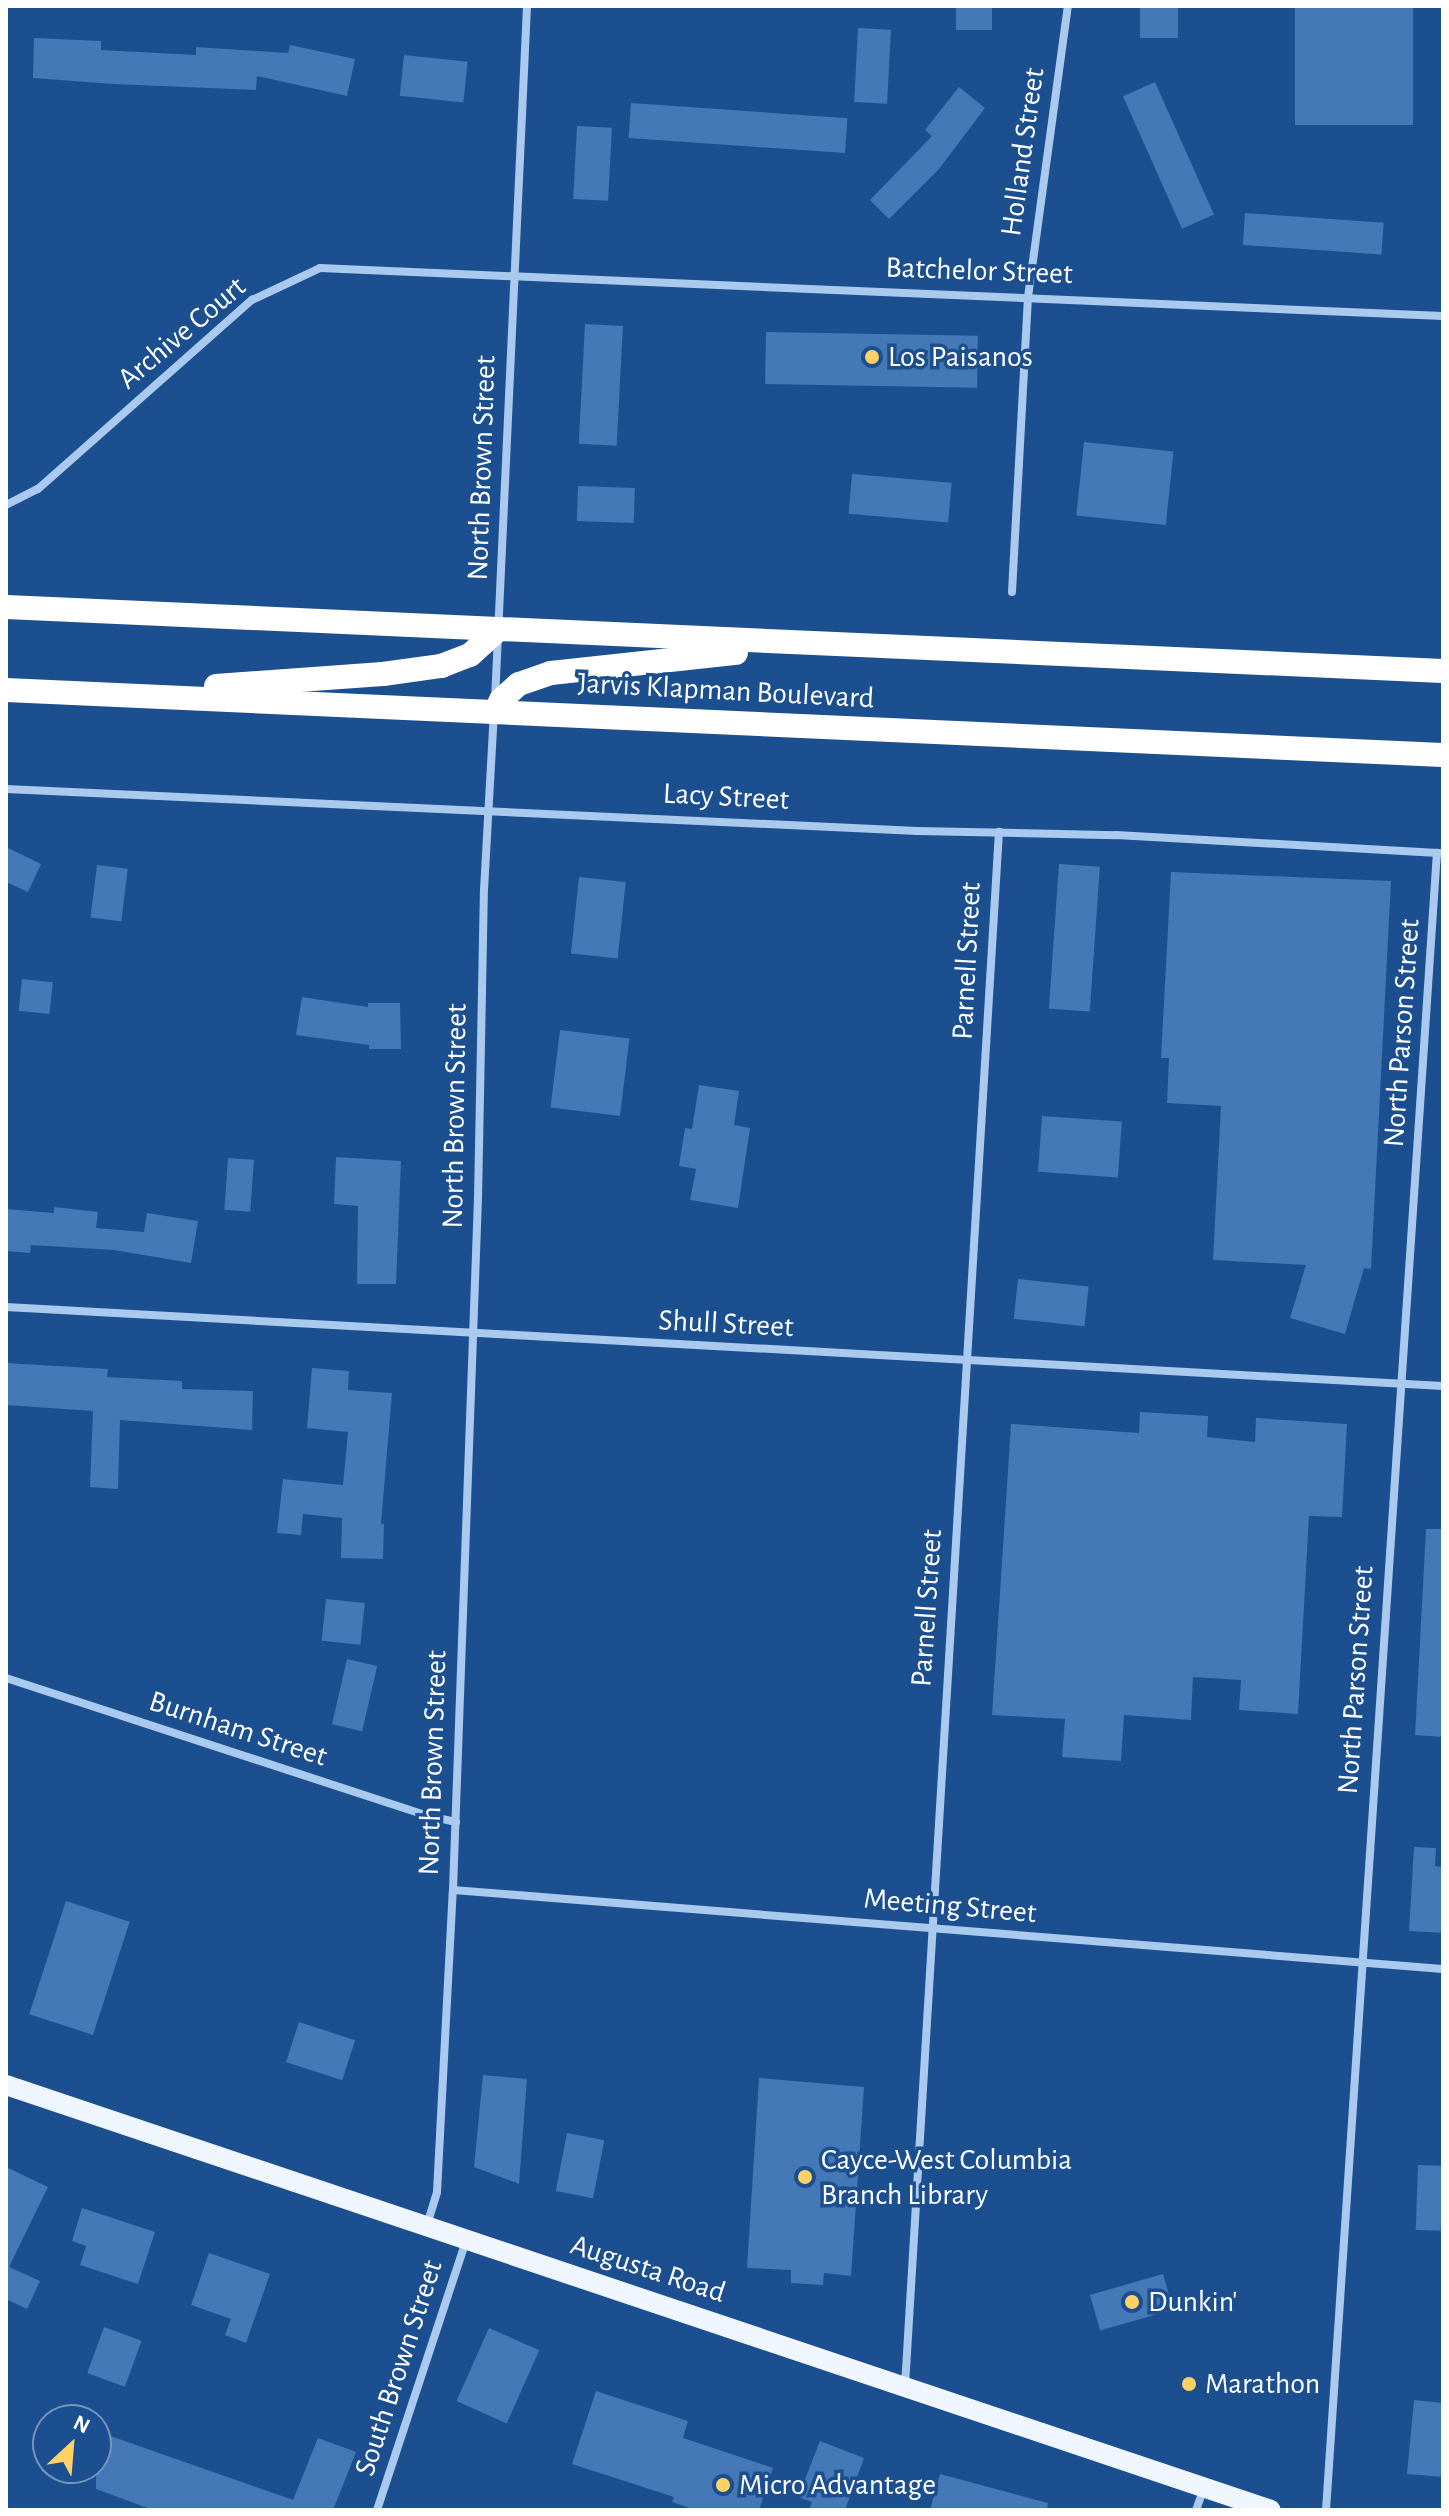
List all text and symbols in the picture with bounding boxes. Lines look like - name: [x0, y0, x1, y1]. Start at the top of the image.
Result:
- street label: Holland Street: [993, 66, 1053, 238]
- street label: Batchelor Street: [885, 250, 1073, 292]
- street label: Archive Court: [111, 269, 253, 397]
- place label: Los Paisanos: [888, 339, 1033, 375]
- marker: Los Paisanos: [863, 348, 881, 366]
- street label: North Brown Street: [460, 355, 504, 581]
- street label: Jarvis Klapman Boulevard: [577, 665, 875, 717]
- street label: Lacy Street: [662, 776, 790, 818]
- street label: Parnell Street: [945, 881, 989, 1041]
- street label: North Parson Street: [1376, 918, 1428, 1148]
- street label: North Brown Street: [435, 1003, 475, 1229]
- street label: Shull Street: [658, 1302, 794, 1346]
- street label: Parnell Street: [904, 1528, 950, 1688]
- street label: North Parson Street: [1330, 1565, 1382, 1795]
- street label: North Brown Street: [411, 1650, 455, 1876]
- street label: Burnham Street: [144, 1683, 332, 1775]
- street label: Meeting Street: [862, 1881, 1038, 1931]
- place label: Cayce-West Columbia Branch Library: [821, 2142, 1072, 2212]
- marker: Cayce-West Columbia Branch Library: [796, 2168, 814, 2186]
- street label: Augusta Road: [566, 2227, 730, 2311]
- street label: South Brown Street: [347, 2256, 451, 2480]
- place label: Dunkin': [1148, 2284, 1237, 2320]
- marker: Dunkin': [1123, 2293, 1141, 2311]
- place label: Marathon: [1205, 2366, 1320, 2402]
- marker: Marathon: [1180, 2375, 1198, 2393]
- north arrow: [32, 2404, 112, 2484]
- text: N: [70, 2411, 93, 2437]
- place label: Micro Advantage: [739, 2467, 936, 2503]
- marker: Micro Advantage: [714, 2476, 732, 2494]

